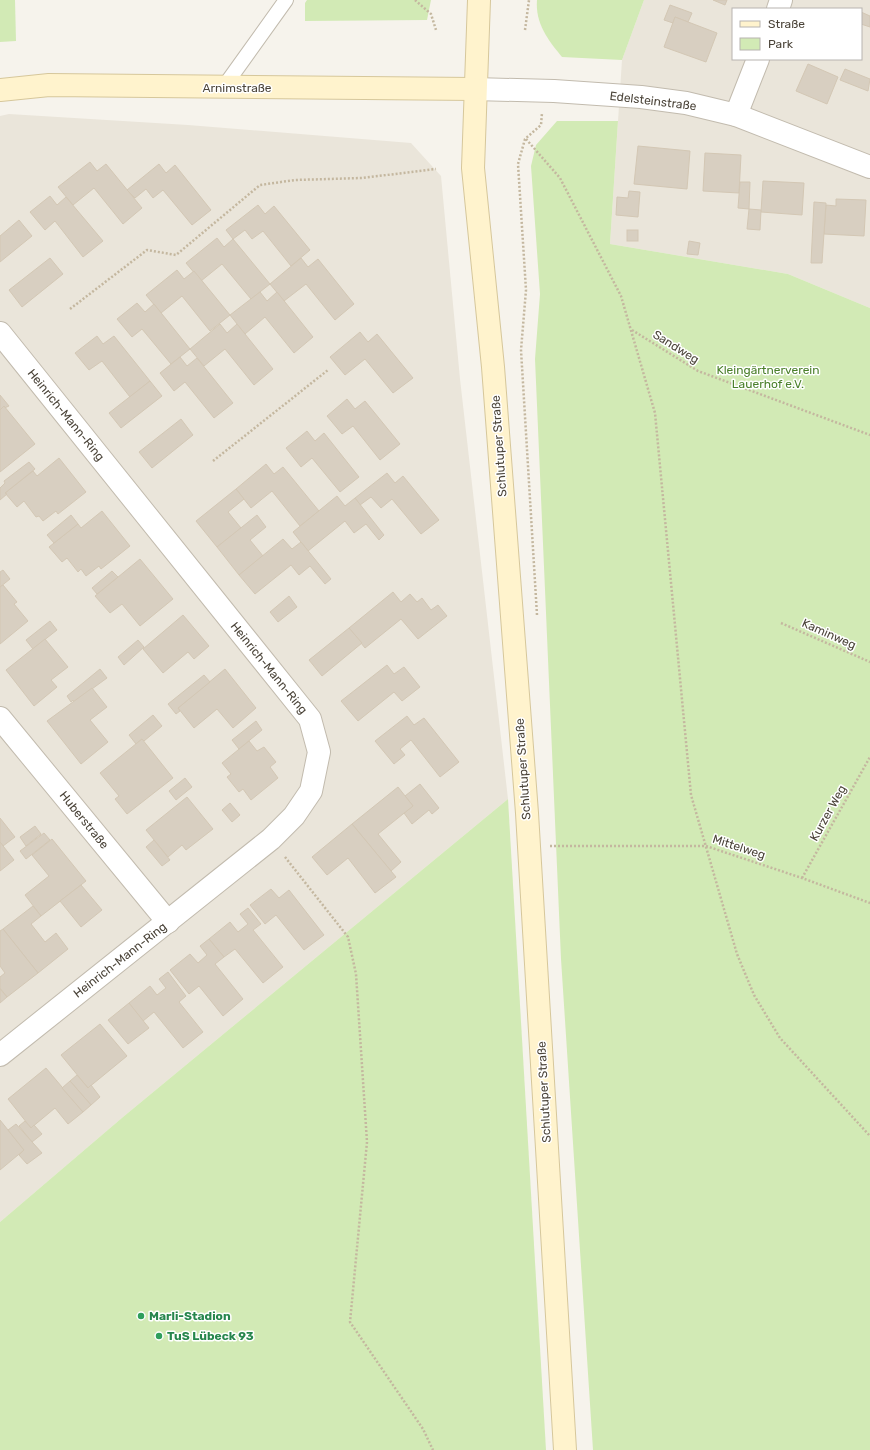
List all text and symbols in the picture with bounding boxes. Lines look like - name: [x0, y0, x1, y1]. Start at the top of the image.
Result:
- legend: [732, 8, 862, 60]
- text: Straße: [768, 17, 805, 31]
- text: Park: [768, 37, 794, 51]
- street label: Arnimstraße: [202, 81, 272, 95]
- street label: Edelsteinstraße: [609, 89, 697, 113]
- street label: Sandweg: [650, 327, 702, 367]
- park label: Kleingärtnerverein Lauerhof e.V.: [716, 363, 820, 391]
- street label: Heinrich-Mann-Ring: [25, 366, 107, 464]
- street label: Schlutuper Straße: [488, 395, 510, 497]
- street label: Kaminweg: [800, 616, 858, 652]
- street label: Heinrich-Mann-Ring: [228, 619, 310, 717]
- street label: Schlutuper Straße: [512, 718, 534, 820]
- street label: Kurzer Weg: [807, 783, 849, 843]
- street label: Huberstraße: [57, 788, 112, 852]
- street label: Mittelweg: [711, 832, 767, 862]
- street label: Heinrich-Mann-Ring: [71, 919, 169, 1001]
- street label: Schlutuper Straße: [534, 1041, 554, 1143]
- place label: Marli-Stadion: [149, 1309, 231, 1323]
- marker: Marli-Stadion: [136, 1311, 146, 1321]
- place label: TuS Lübeck 93: [167, 1329, 254, 1343]
- marker: TuS Lübeck 93: [154, 1331, 164, 1341]

